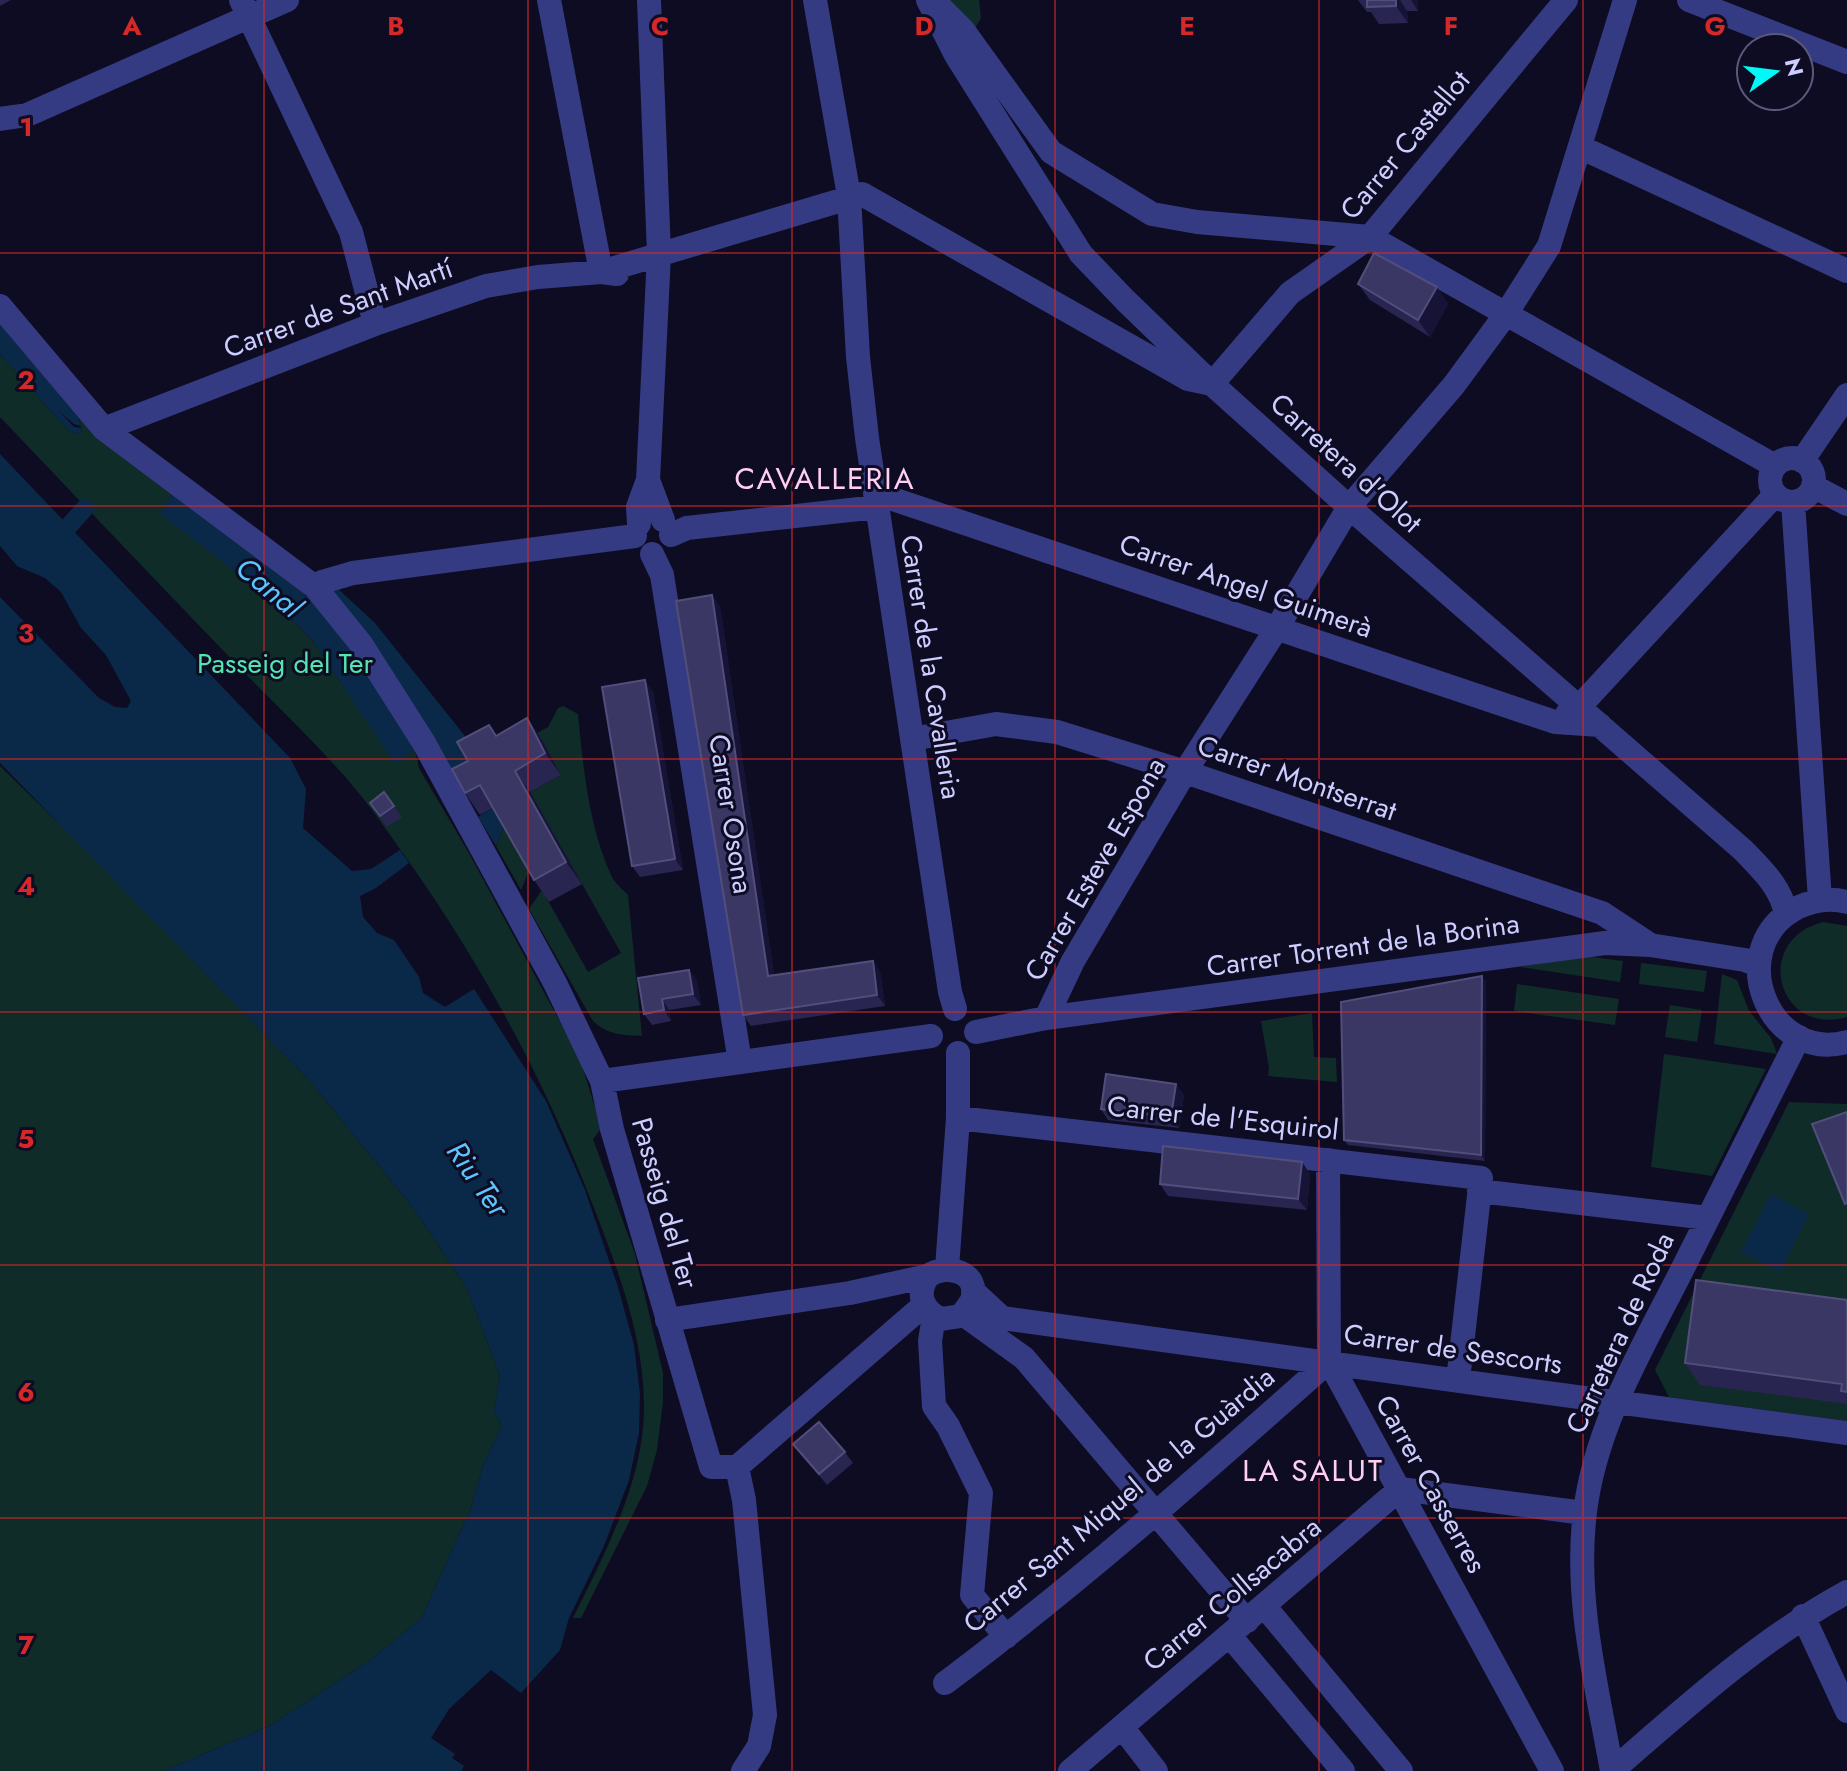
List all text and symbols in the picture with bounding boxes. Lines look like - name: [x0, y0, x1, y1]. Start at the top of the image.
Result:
- text: A: [121, 7, 142, 45]
- text: B: [387, 7, 405, 45]
- text: C: [651, 7, 669, 45]
- text: D: [914, 7, 934, 45]
- text: E: [1179, 7, 1195, 45]
- text: F: [1444, 7, 1458, 45]
- text: G: [1704, 7, 1726, 45]
- north arrow: [1735, 32, 1815, 112]
- text: N: [1777, 55, 1812, 80]
- street label: Carrer Castellot: [1330, 61, 1480, 229]
- text: 1: [19, 108, 33, 146]
- street label: Carrer de Sant Martí: [218, 247, 460, 368]
- text: 2: [17, 361, 35, 399]
- street label: Carretera d'Olot: [1261, 383, 1431, 543]
- district label: CAVALLERIA: [735, 457, 915, 500]
- street label: Carrer Angel Guimerà: [1114, 523, 1378, 649]
- street label: Carrer de la Cavalleria: [890, 532, 972, 802]
- water label: Canal: [226, 546, 313, 628]
- text: 3: [18, 614, 34, 652]
- park label: Passeig del Ter: [197, 643, 373, 684]
- street label: Carrer Montserrat: [1192, 725, 1402, 831]
- street label: Carrer Osona: [698, 731, 764, 897]
- street label: Carrer Esteve Espona: [1014, 750, 1176, 988]
- text: 4: [17, 867, 35, 905]
- street label: Carrer Torrent de la Borina: [1204, 903, 1522, 987]
- street label: Carrer de l'Esquirol: [1105, 1085, 1341, 1151]
- street label: Passeig del Ter: [621, 1113, 709, 1294]
- text: 5: [18, 1120, 34, 1158]
- water label: Riu Ter: [436, 1132, 521, 1227]
- street label: Carretera de Roda: [1555, 1226, 1685, 1440]
- street label: Carrer de Sescorts: [1341, 1313, 1565, 1385]
- street label: Carrer Sant Miquel de la Guàrdia: [954, 1357, 1284, 1643]
- text: 6: [17, 1373, 35, 1411]
- street label: Carrer Casserres: [1365, 1387, 1497, 1581]
- district label: LA SALUT: [1242, 1449, 1384, 1492]
- street label: Carrer Collsacabra: [1134, 1507, 1330, 1681]
- text: 7: [18, 1626, 34, 1664]

